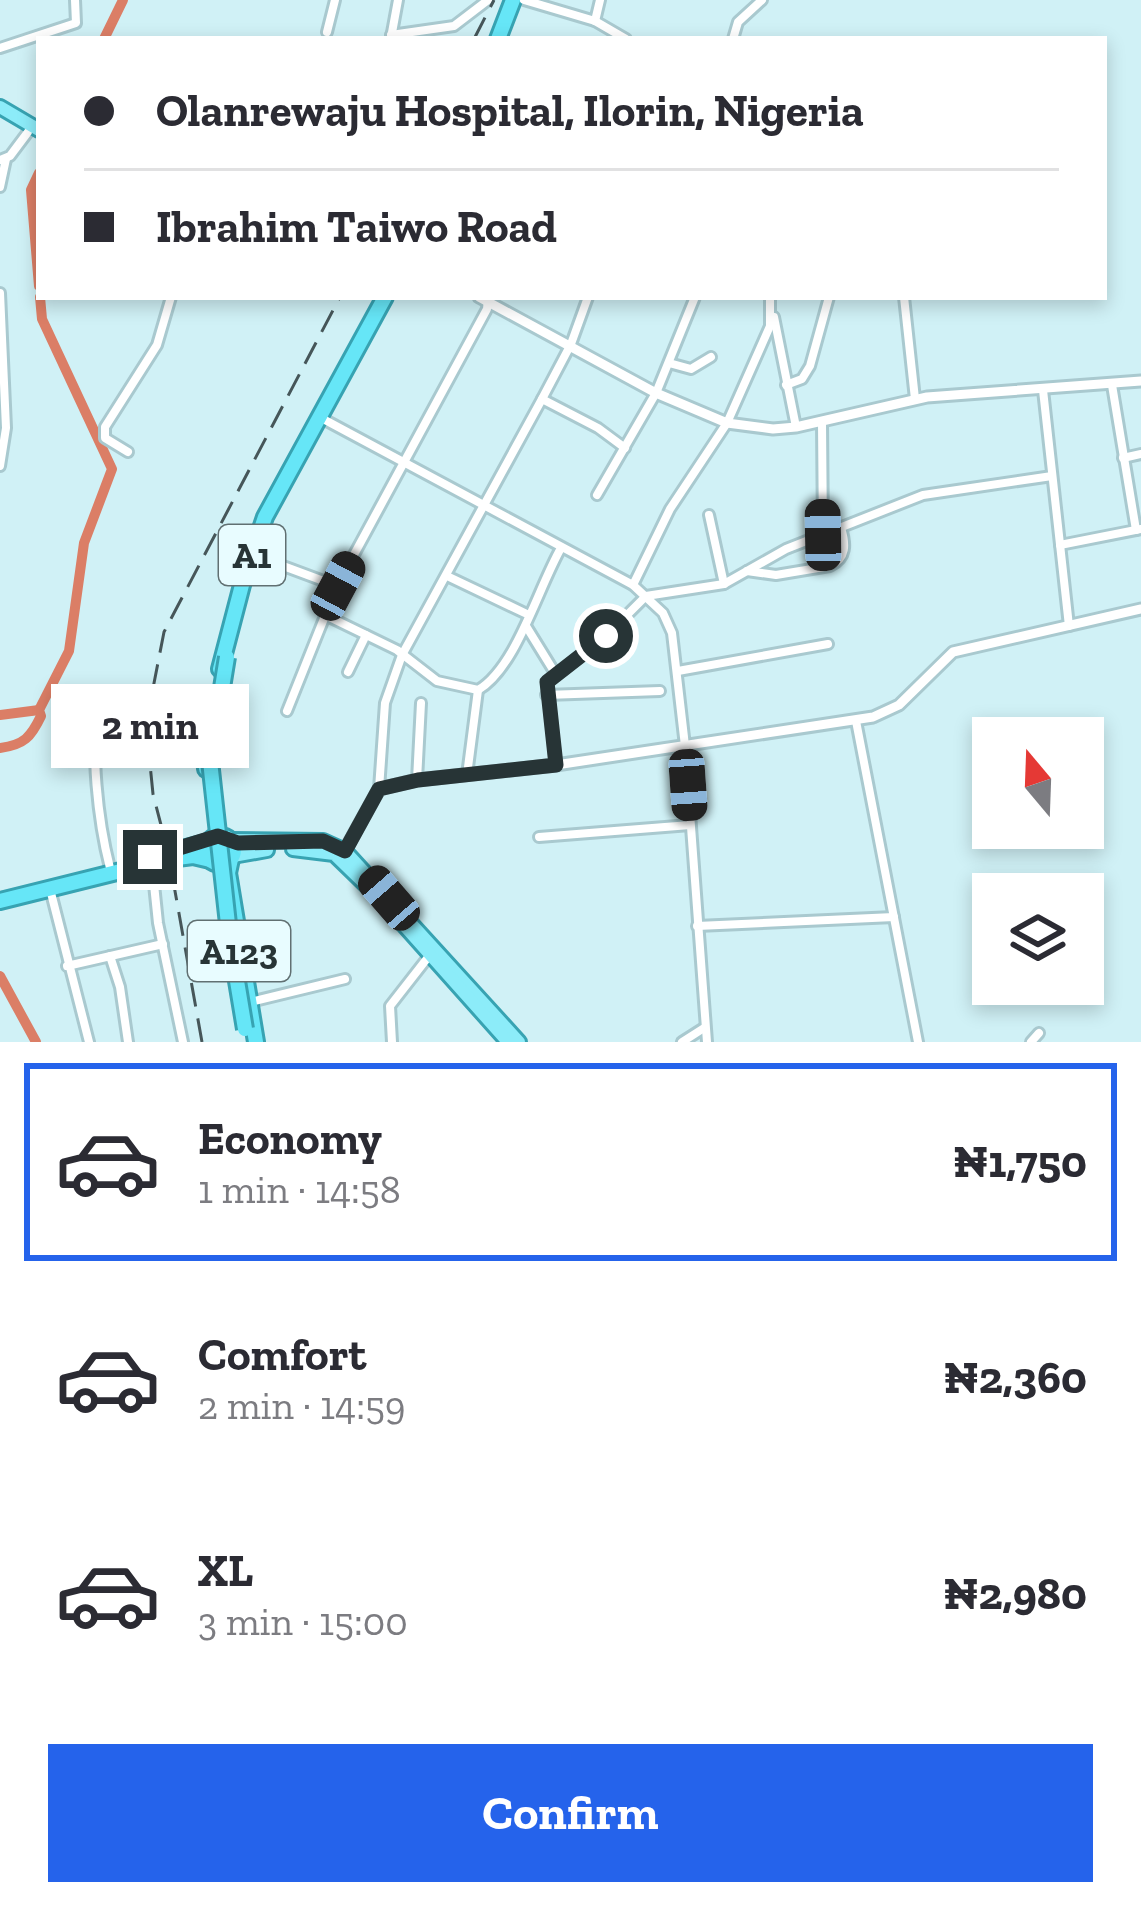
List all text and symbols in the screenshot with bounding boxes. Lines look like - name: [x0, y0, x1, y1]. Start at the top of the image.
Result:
- text: Olanrewaju Hospital, Ilorin, Nigeria: [156, 84, 864, 138]
- text: Ibrahim Taiwo Road: [156, 200, 557, 254]
- car: [804, 499, 842, 571]
- road number: A1: [219, 525, 285, 585]
- car: [305, 546, 371, 626]
- route start: [579, 609, 633, 663]
- callout: 2 min: [51, 683, 249, 767]
- text: 2 min: [101, 702, 199, 749]
- north arrow: [972, 717, 1104, 849]
- map controls: [972, 717, 1104, 1005]
- car: [668, 748, 708, 822]
- route end: [123, 830, 177, 884]
- car: [352, 859, 426, 937]
- button: layers: [972, 873, 1104, 1005]
- road number: A123: [188, 921, 290, 981]
- icon: car: [54, 1108, 162, 1216]
- text: Economy: [198, 1112, 382, 1166]
- text: ₦1,750: [953, 1135, 1087, 1189]
- text: 1 min · 14:58: [198, 1166, 401, 1213]
- icon: car: [54, 1324, 162, 1432]
- text: Comfort: [198, 1328, 366, 1382]
- text: ₦2,360: [944, 1351, 1087, 1405]
- text: 2 min · 14:59: [198, 1382, 406, 1429]
- icon: car: [54, 1540, 162, 1648]
- text: XL: [198, 1544, 253, 1598]
- text: ₦2,980: [943, 1567, 1087, 1621]
- text: 3 min · 15:00: [198, 1598, 408, 1645]
- button: Confirm: [48, 1744, 1093, 1882]

